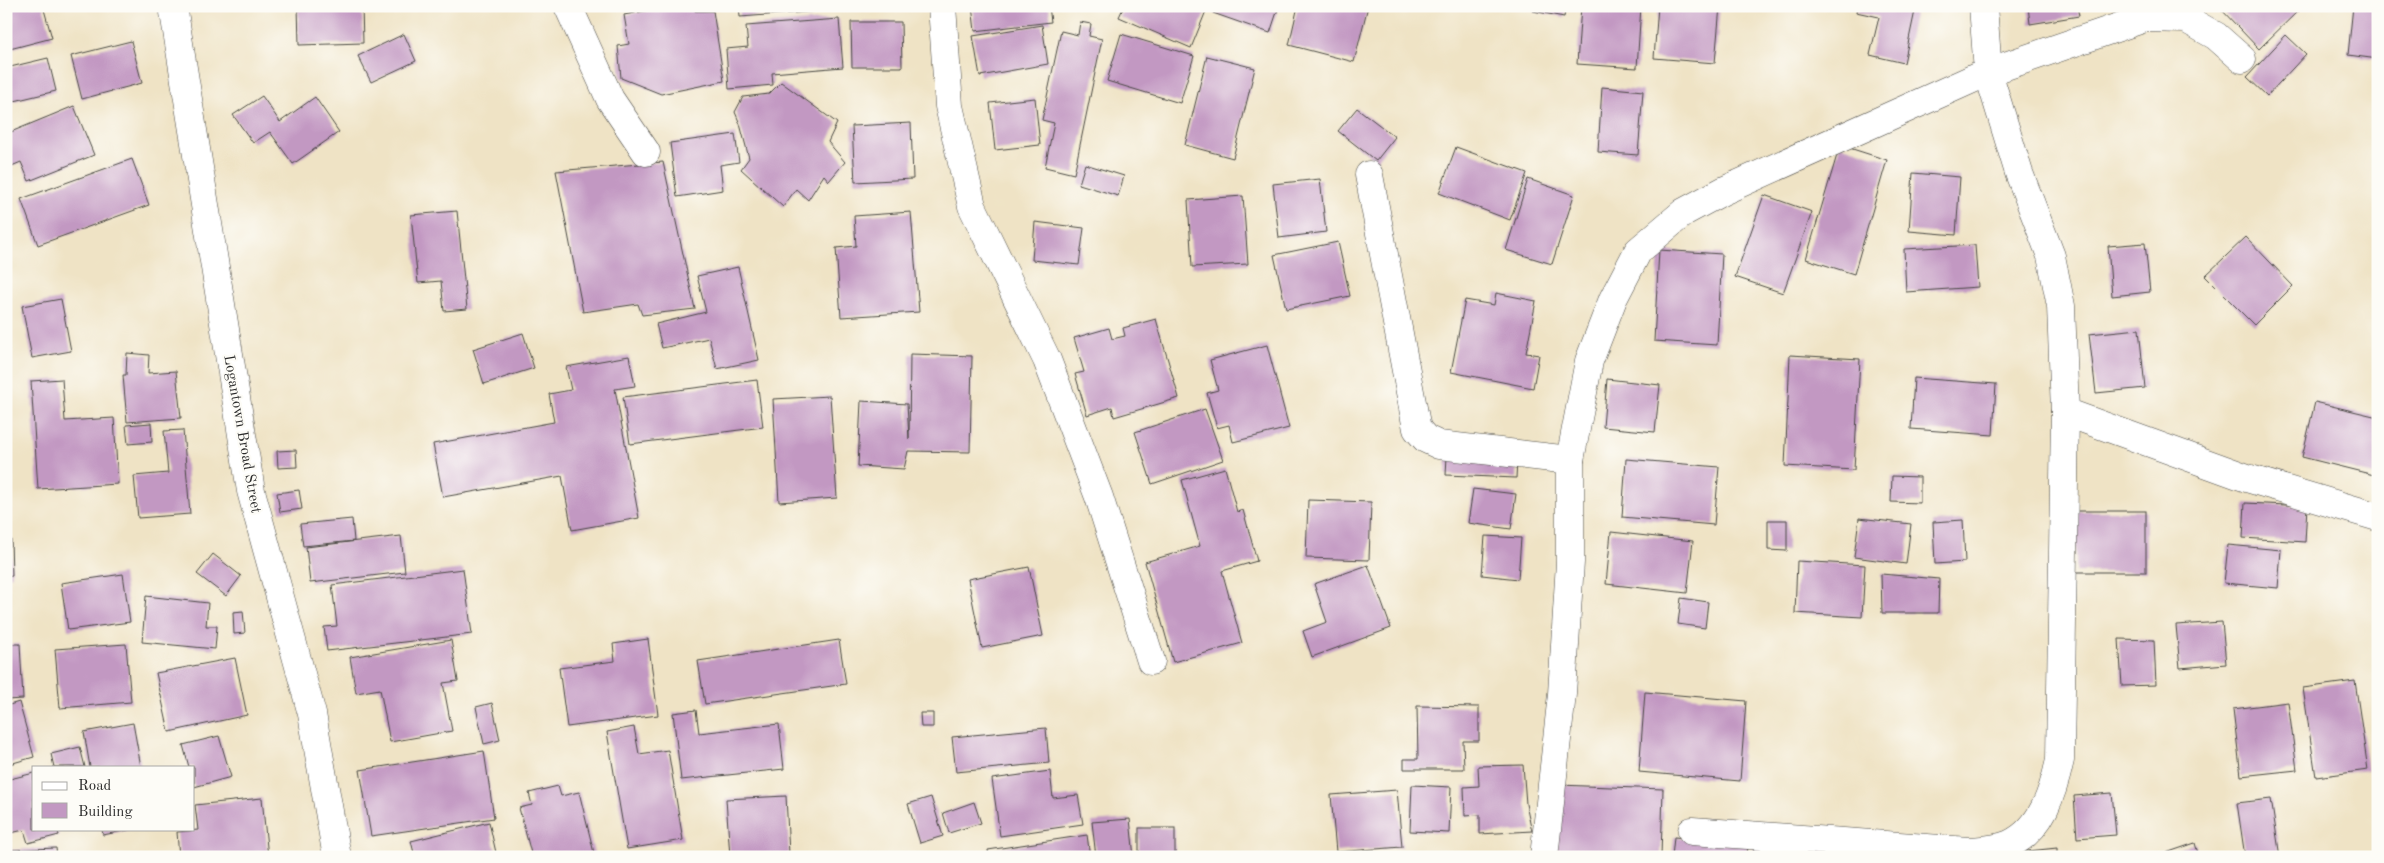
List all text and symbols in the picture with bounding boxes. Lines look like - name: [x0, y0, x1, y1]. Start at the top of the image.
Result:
- street label: Logantown Broad Street: [220, 354, 263, 515]
- legend: [32, 766, 195, 830]
- text: Road: [78, 779, 112, 794]
- text: Building: [78, 805, 133, 820]

